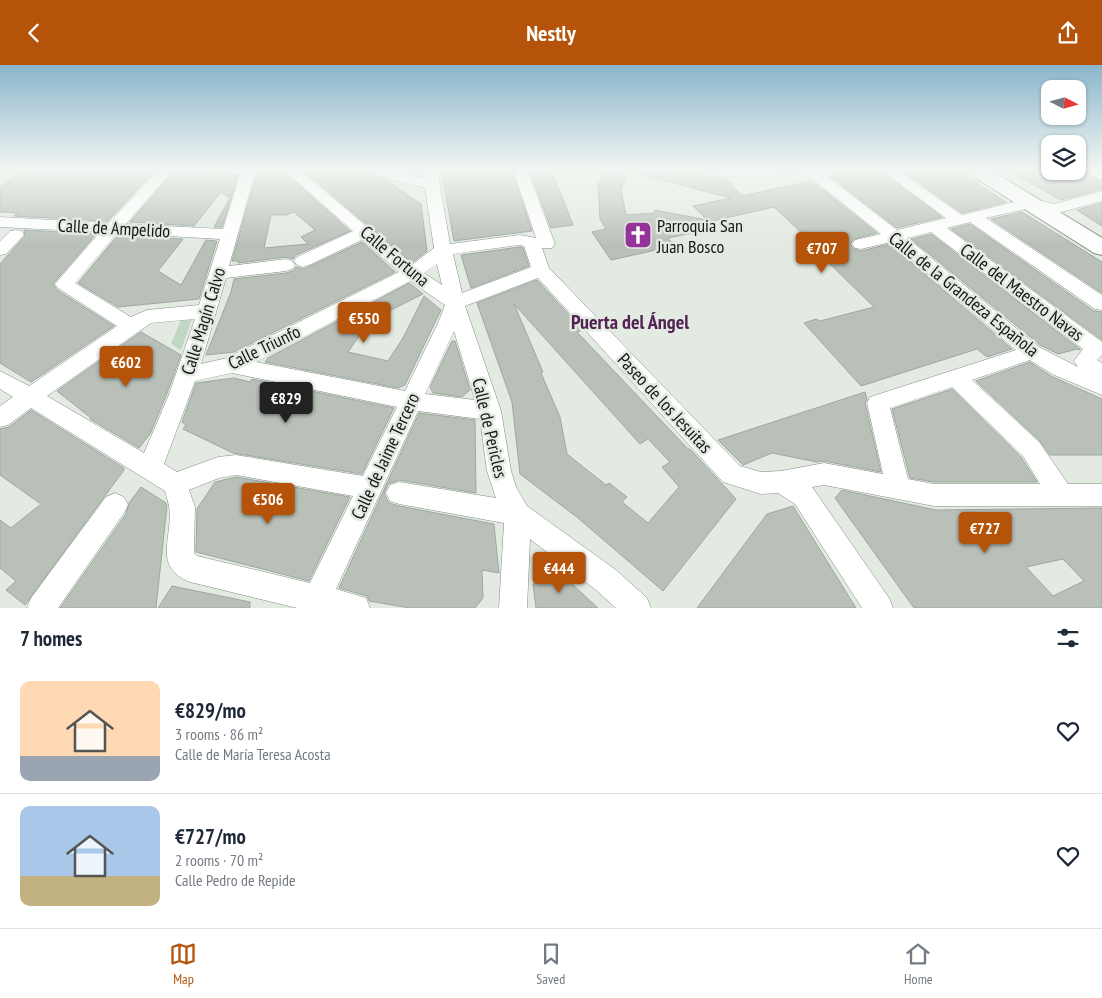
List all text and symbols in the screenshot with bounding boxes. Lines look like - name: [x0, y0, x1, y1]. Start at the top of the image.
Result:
- icon: back: [20, 19, 48, 47]
- text: Nestly: [526, 19, 576, 47]
- icon: share: [1054, 19, 1082, 47]
- north arrow: [1041, 80, 1086, 125]
- map controls: [1041, 80, 1086, 180]
- button: layers: [1041, 135, 1086, 180]
- street label: Calle de Ampelido: [57, 214, 171, 242]
- place label: Parroquia San Juan Bosco: [656, 214, 743, 258]
- street label: Calle Fortuna: [356, 220, 434, 292]
- church icon: Parroquia San Juan Bosco: [623, 220, 653, 250]
- street label: Calle de la Grandeza Española: [884, 226, 1044, 362]
- pin: €707: [792, 231, 852, 274]
- text: €707: [807, 238, 837, 258]
- street label: Calle del Maestro Navas: [956, 238, 1088, 346]
- street label: Calle Magín Calvo: [176, 264, 230, 377]
- pin: €550: [334, 301, 394, 344]
- text: €550: [349, 308, 379, 328]
- district label: Puerta del Ángel: [571, 309, 689, 335]
- street label: Calle Triunfo: [224, 320, 304, 374]
- pin: €602: [96, 345, 156, 388]
- street label: Paseo de los Jesuitas: [613, 348, 717, 458]
- text: €602: [111, 352, 141, 372]
- street label: Calle de Pericles: [467, 376, 513, 480]
- pin: €829: [256, 381, 316, 424]
- text: €829: [271, 388, 301, 408]
- street label: Calle de Jaime Tercero: [346, 389, 424, 523]
- pin: €506: [238, 483, 298, 525]
- text: €506: [253, 489, 283, 509]
- pin: €727: [955, 511, 1015, 554]
- text: €727: [970, 518, 1000, 538]
- pin: €444: [529, 551, 589, 594]
- text: €444: [544, 558, 574, 578]
- icon: filters: [1054, 624, 1082, 652]
- text: 7 homes: [20, 625, 82, 652]
- text: €829/mo: [175, 697, 246, 724]
- icon: home: [60, 701, 120, 761]
- icon: heart: [1054, 717, 1082, 745]
- text: 3 rooms · 86 m²: [175, 724, 263, 744]
- text: Calle de María Teresa Acosta: [175, 744, 331, 764]
- text: €727/mo: [175, 823, 246, 850]
- icon: home: [60, 826, 120, 886]
- icon: heart: [1054, 842, 1082, 870]
- text: 2 rooms · 70 m²: [175, 850, 263, 870]
- text: Calle Pedro de Repide: [175, 870, 296, 890]
- tab: Map: [169, 940, 197, 988]
- tab: Saved: [536, 940, 565, 988]
- tab: Home: [904, 940, 933, 988]

